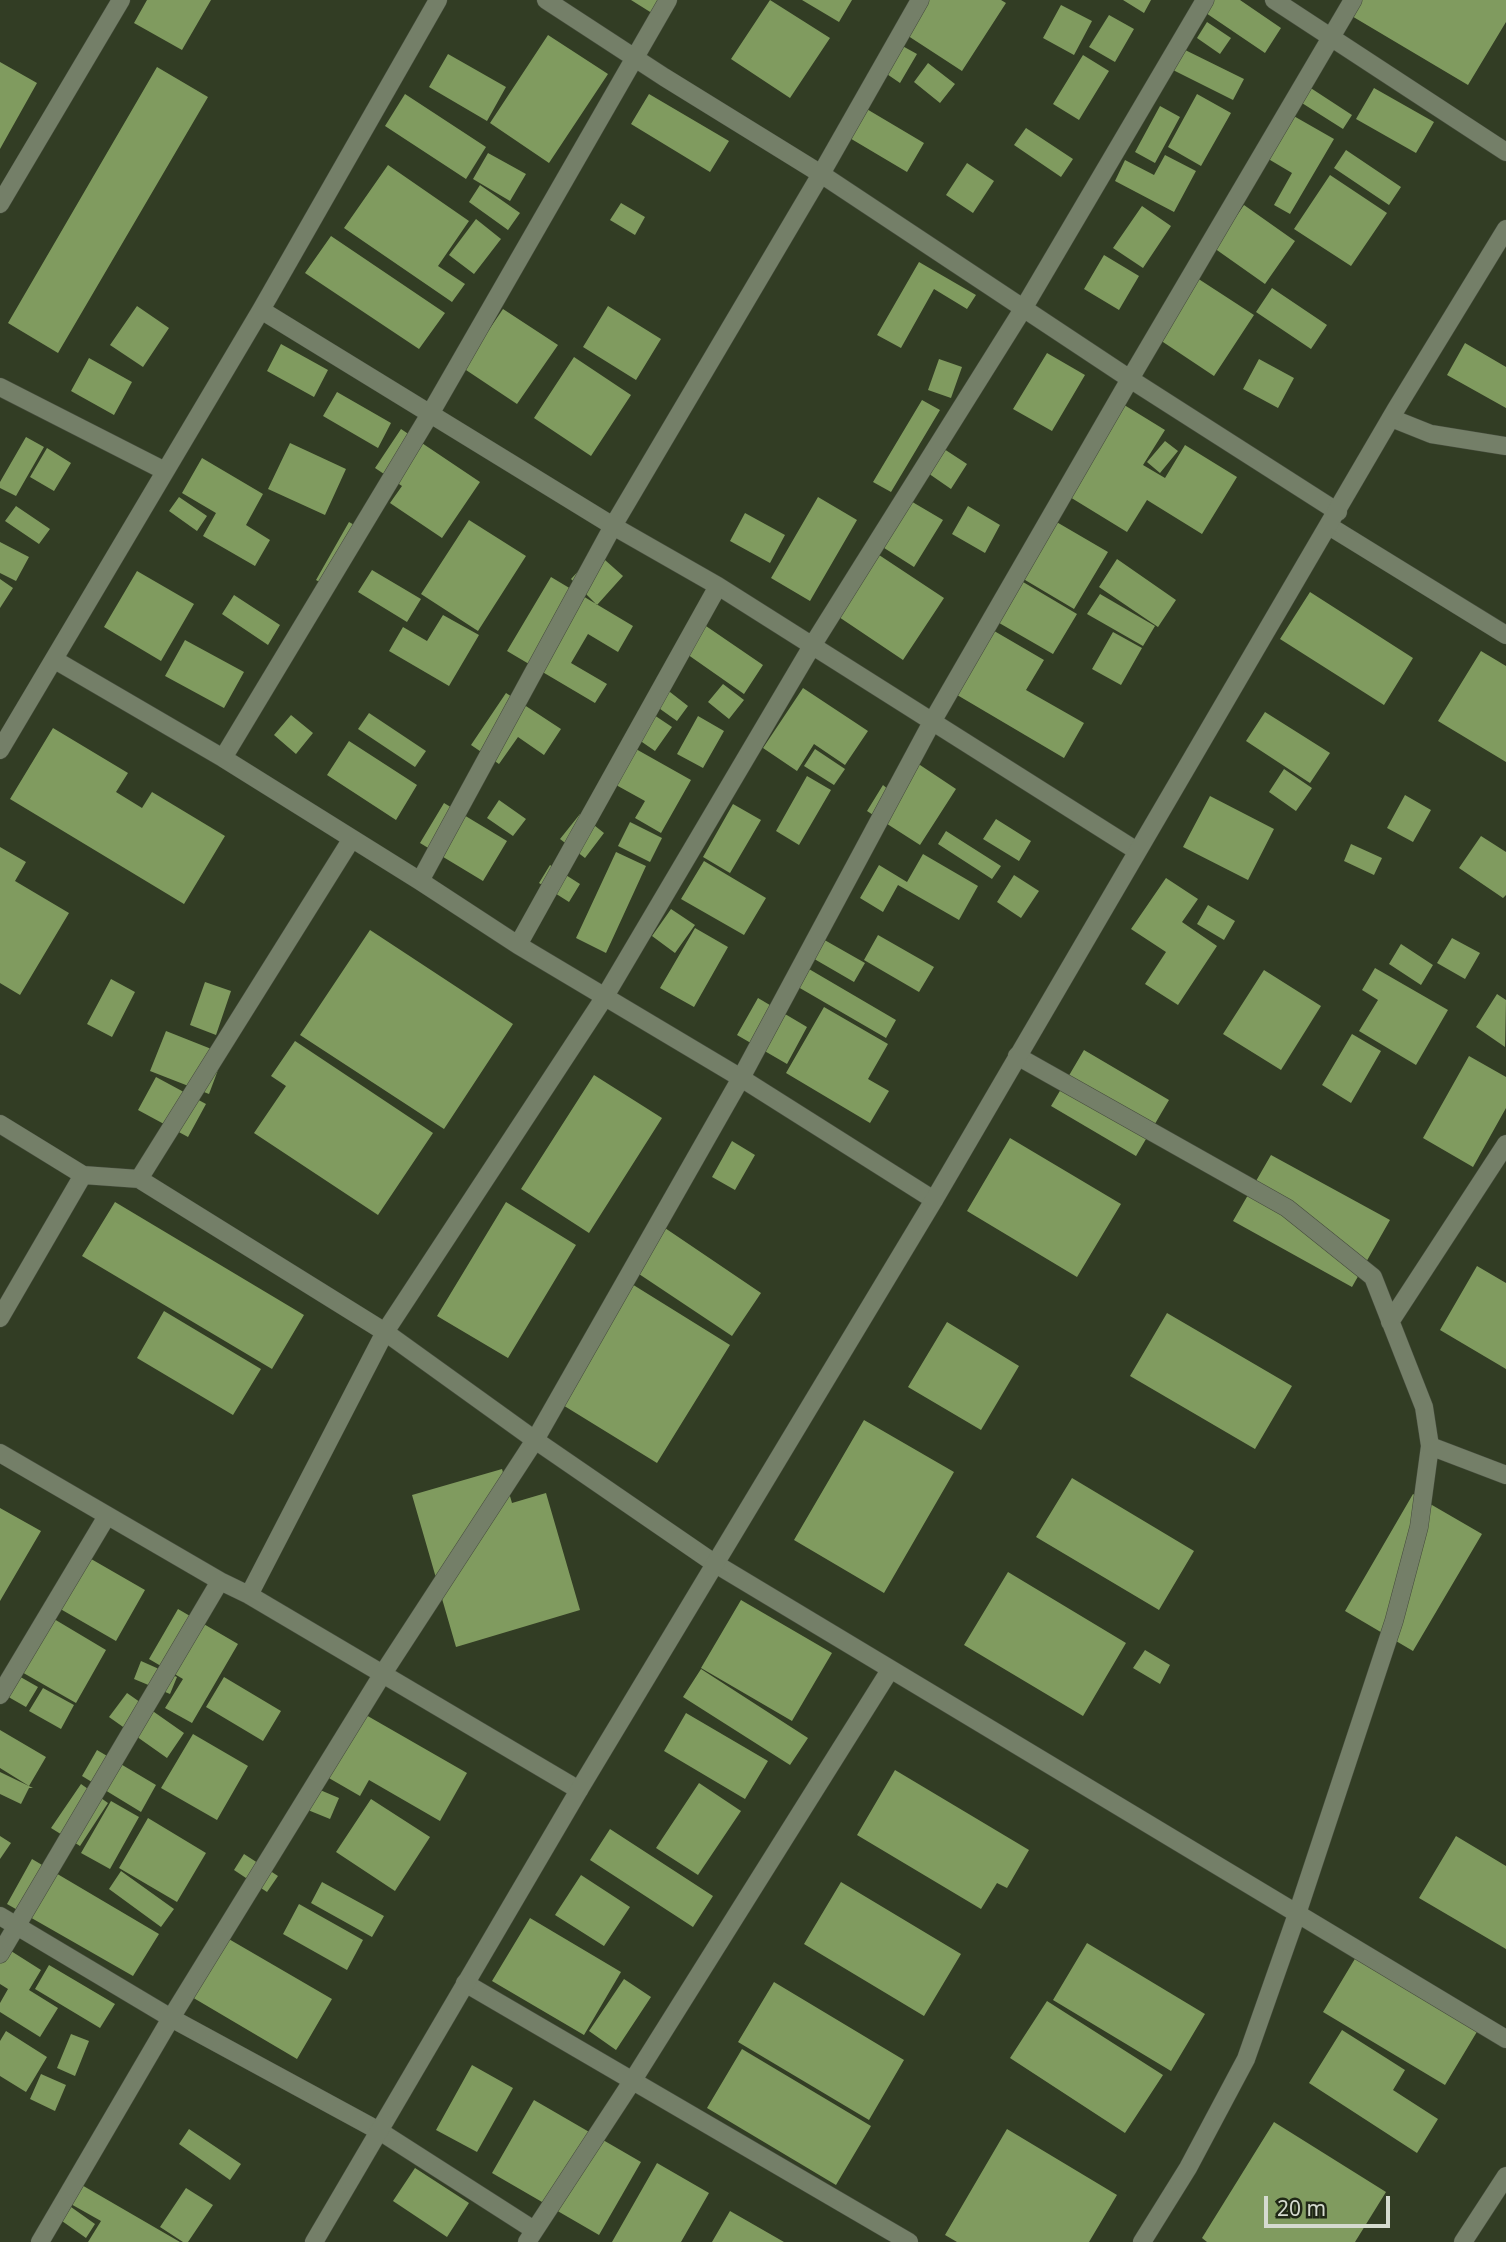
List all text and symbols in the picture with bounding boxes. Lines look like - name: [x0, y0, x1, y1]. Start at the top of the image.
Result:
- scale bar: [1268, 2182, 1394, 2226]
- text: 20 m: [1277, 2194, 1326, 2222]

